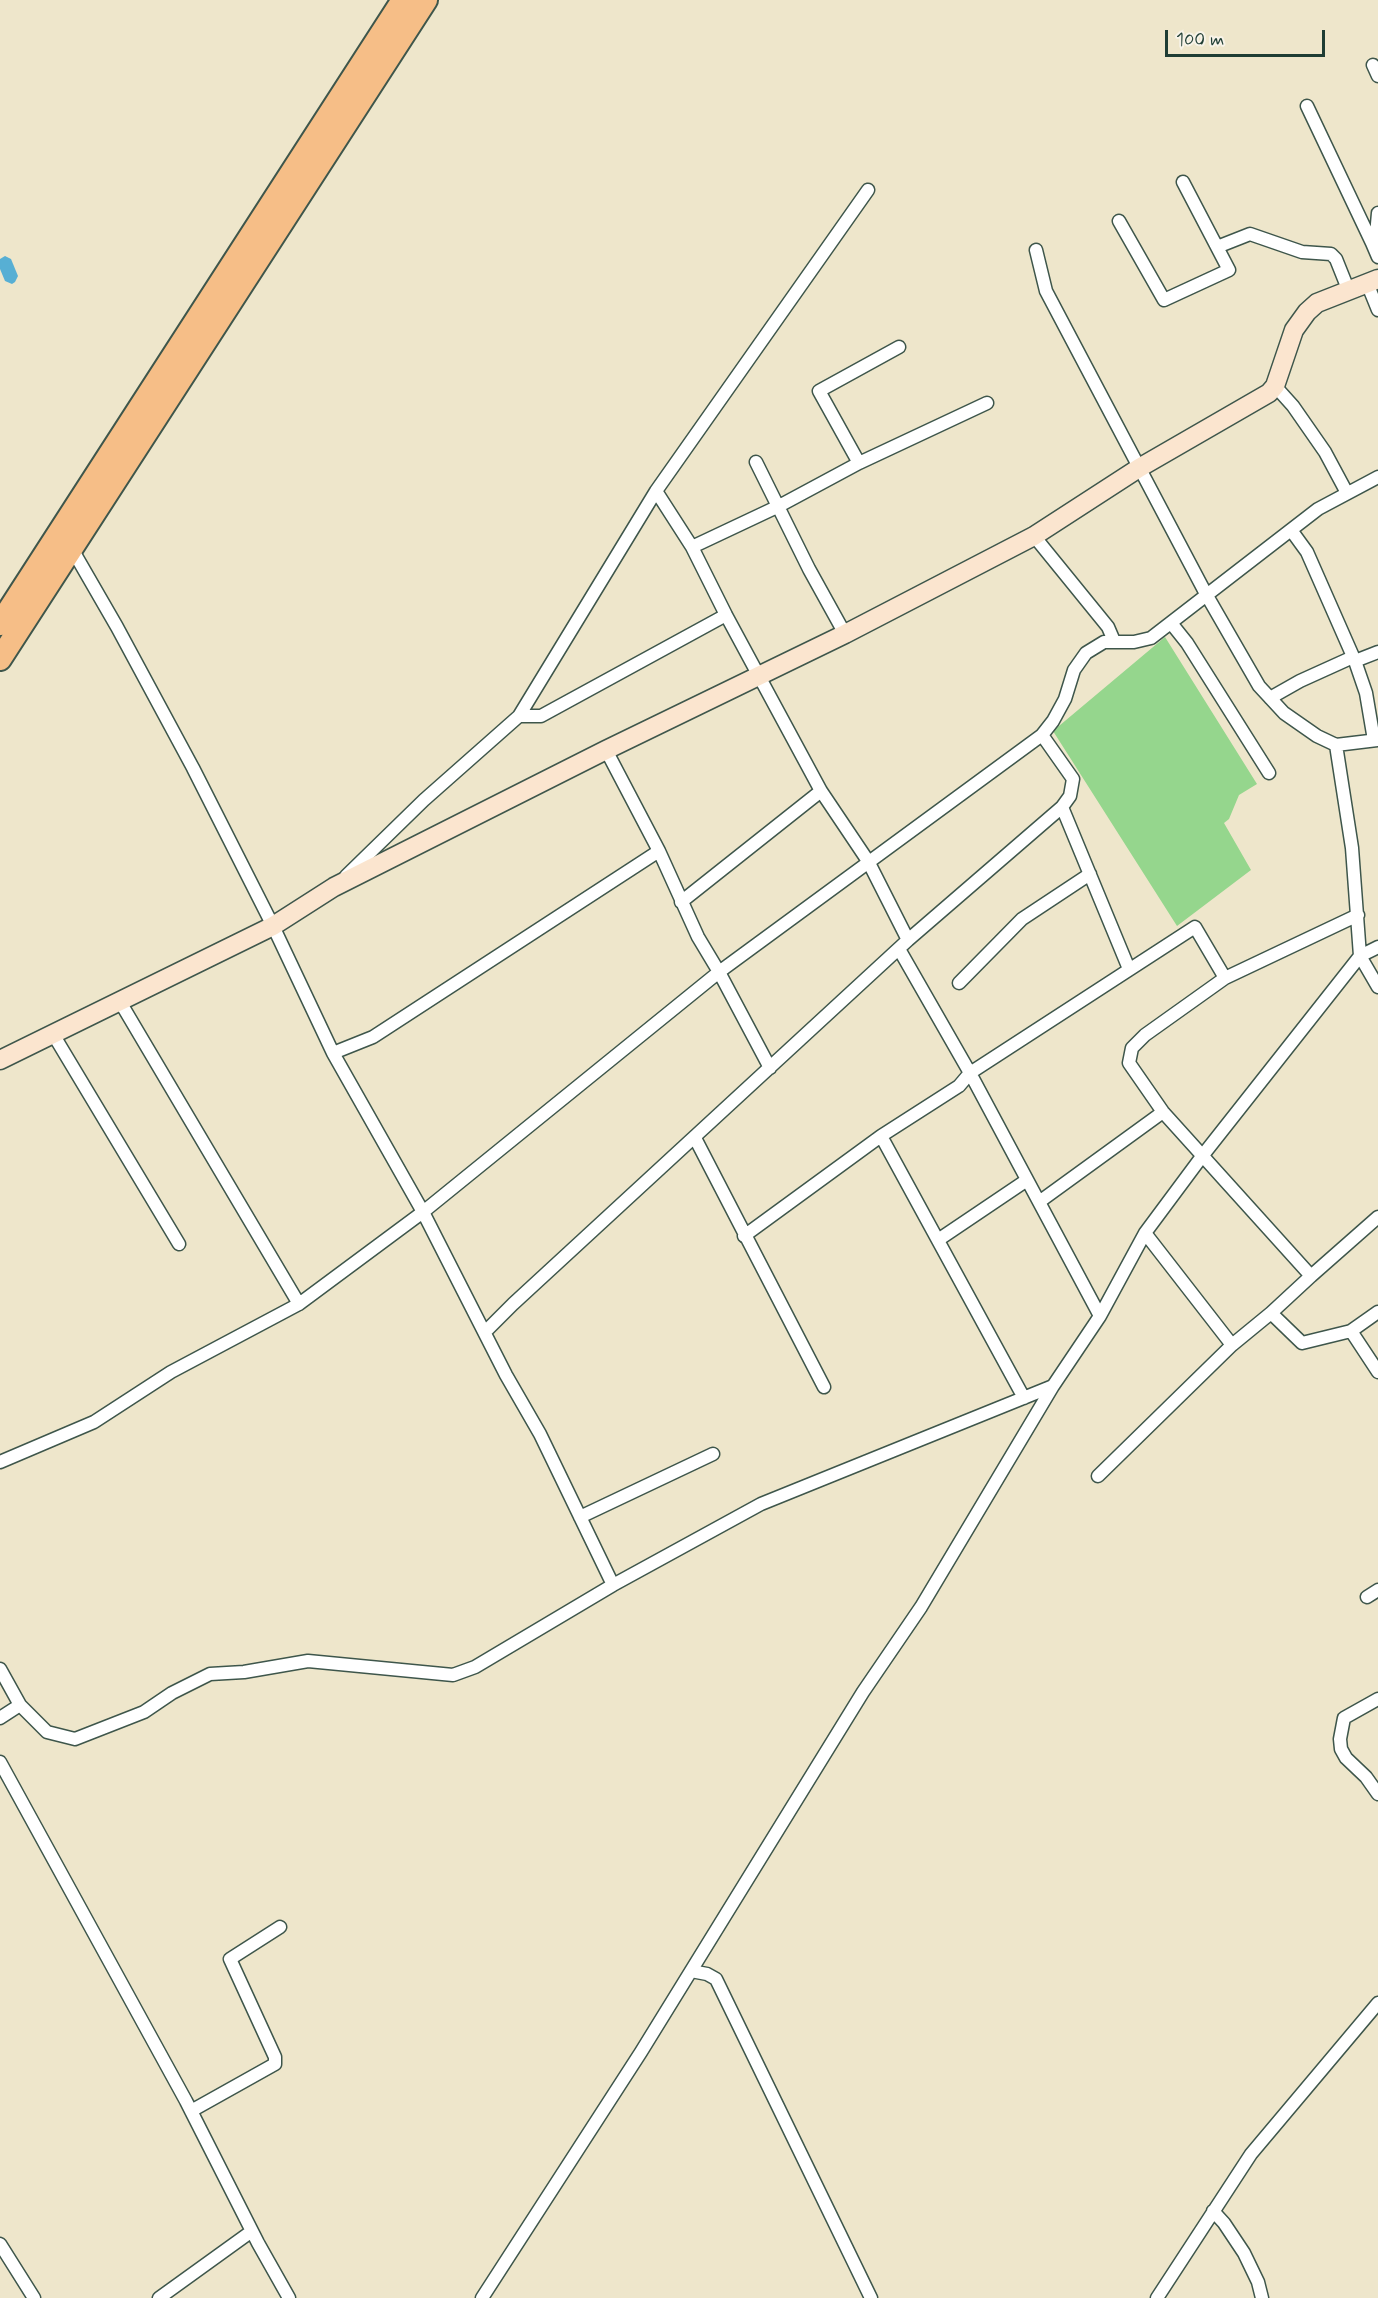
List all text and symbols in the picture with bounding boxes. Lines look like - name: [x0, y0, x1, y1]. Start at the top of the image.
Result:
- scale bar: [1168, 18, 1328, 56]
- text: 100 m: [1176, 28, 1224, 52]

